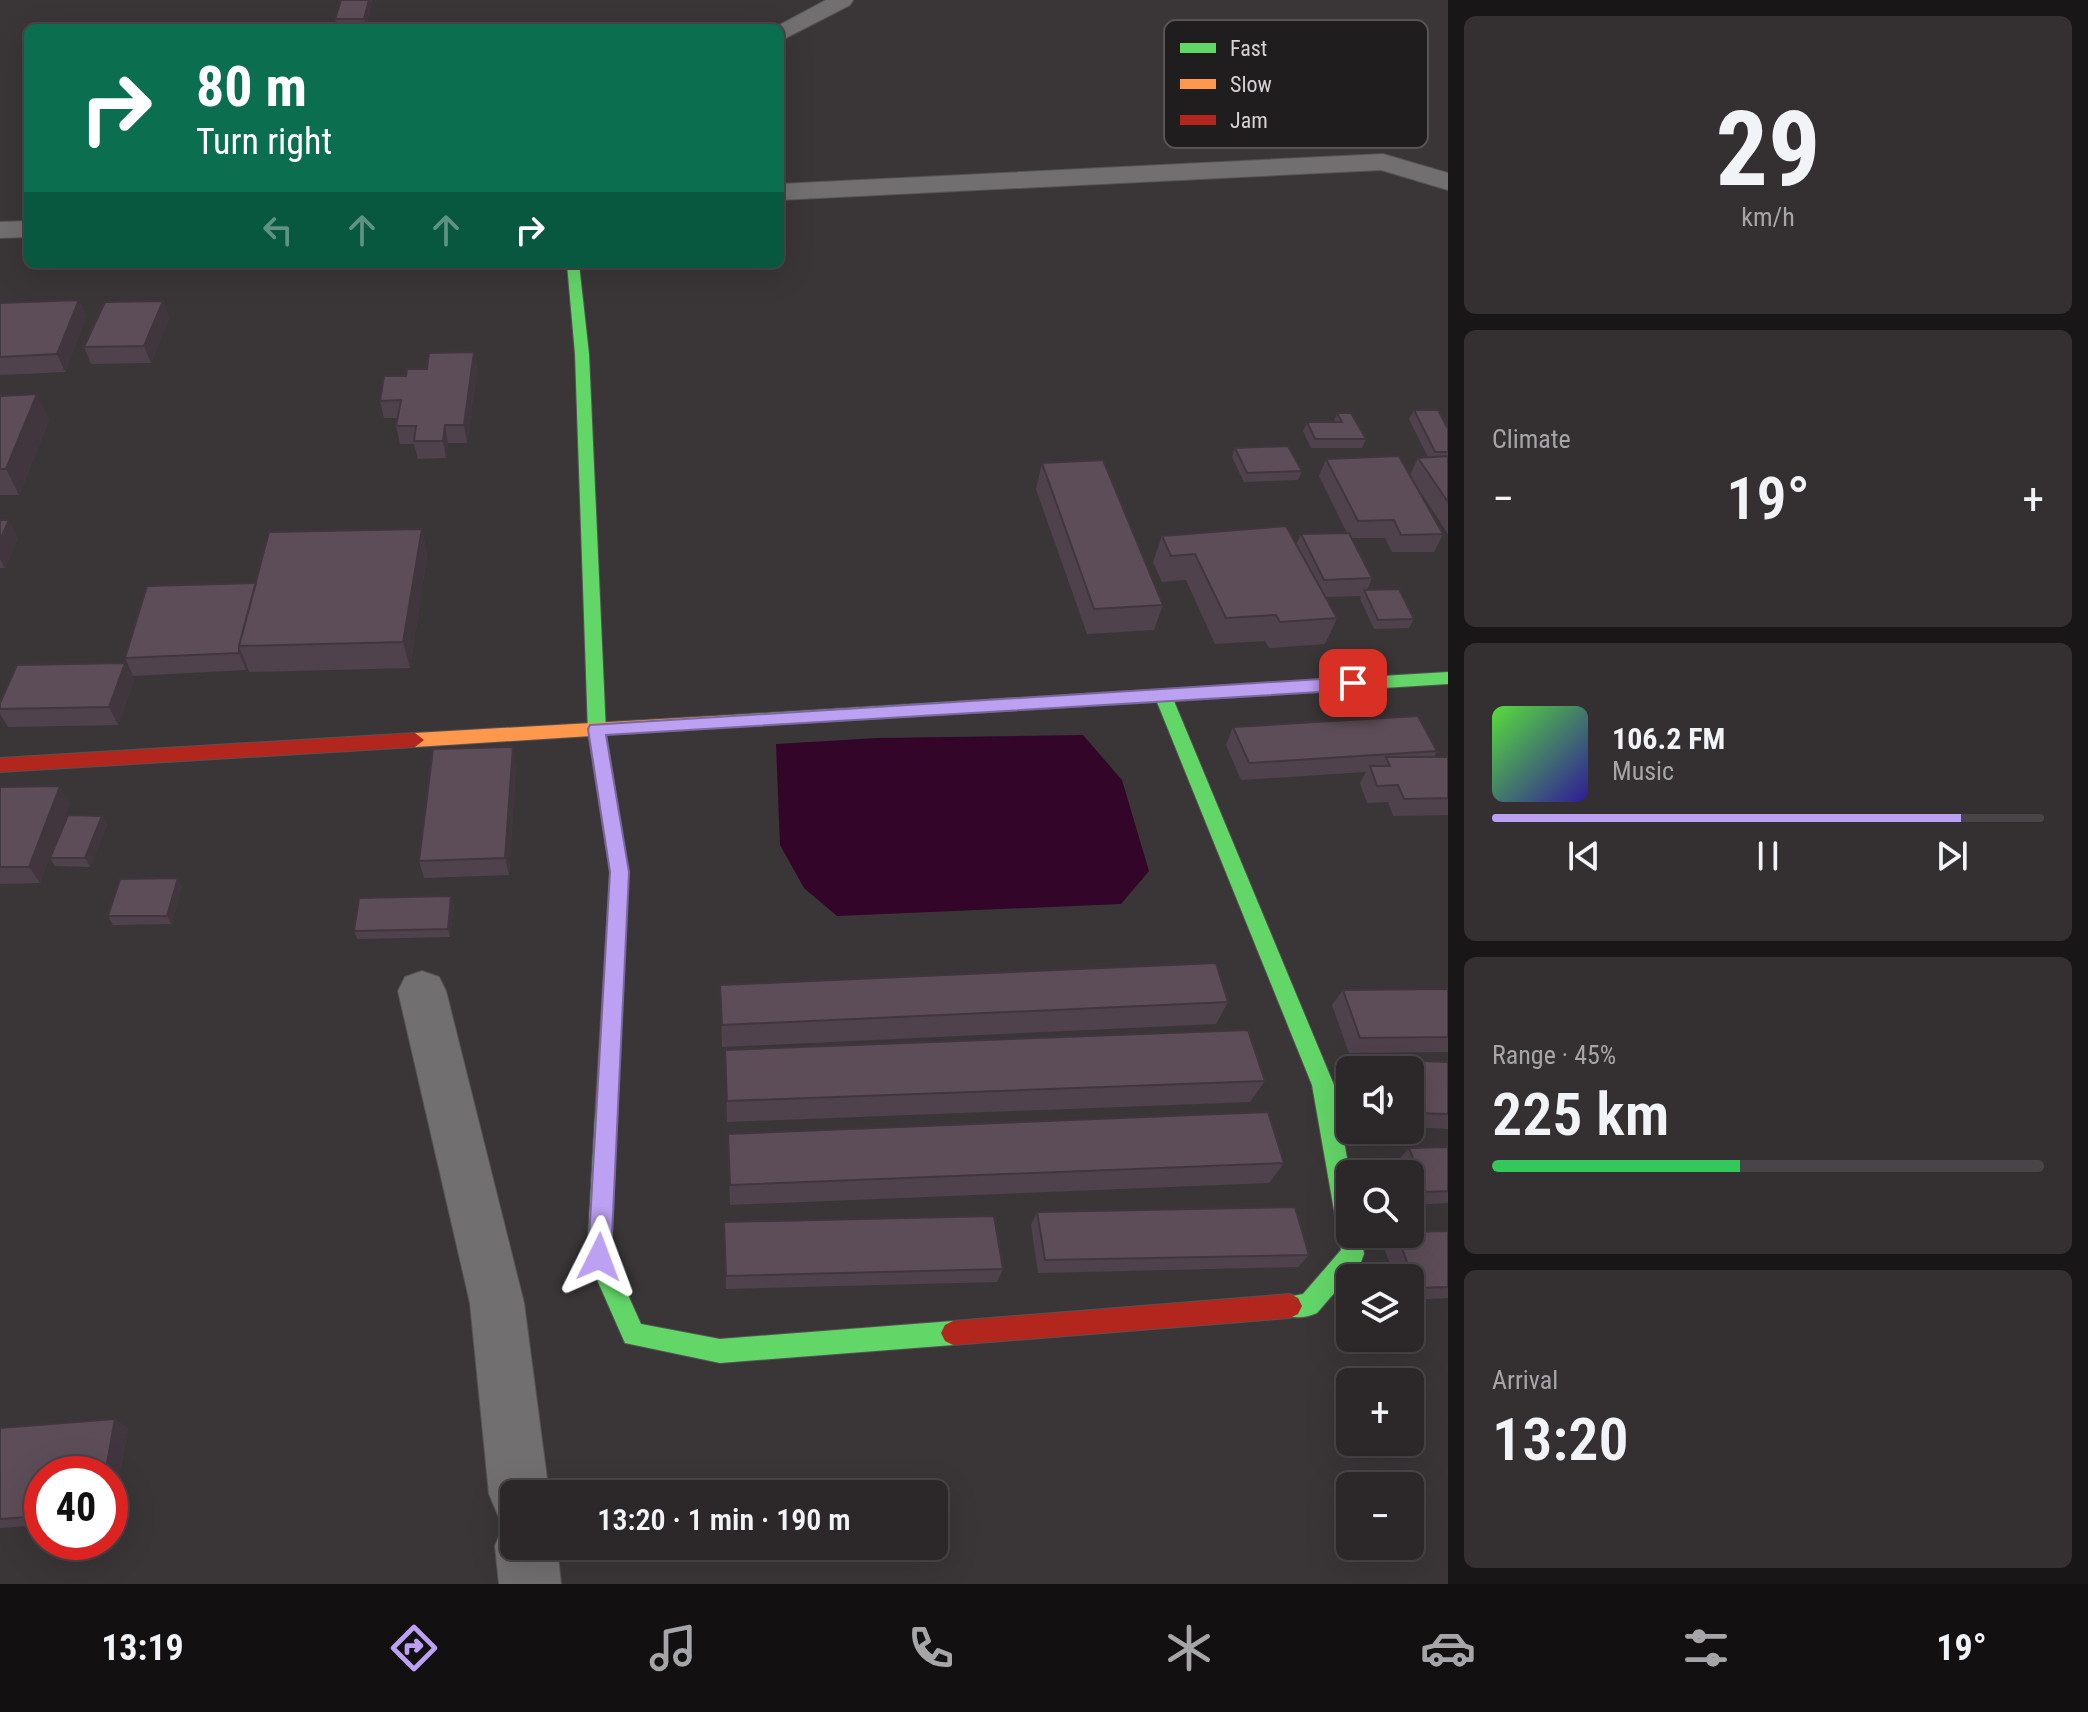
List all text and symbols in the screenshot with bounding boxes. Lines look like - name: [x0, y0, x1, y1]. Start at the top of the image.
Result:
- legend: [1164, 20, 1428, 148]
- text: Fast: [1230, 36, 1267, 61]
- text: 80 m: [196, 54, 307, 120]
- icon: right: [64, 56, 168, 160]
- text: Slow: [1230, 72, 1272, 97]
- text: 29: [1715, 89, 1821, 210]
- text: Jam: [1230, 108, 1268, 133]
- text: Turn right: [196, 121, 332, 163]
- text: km/h: [1741, 202, 1795, 232]
- icon: left: [256, 208, 300, 252]
- icon: ahead: [340, 208, 384, 252]
- icon: ahead: [424, 208, 468, 252]
- icon: right: [508, 208, 552, 252]
- text: Climate: [1492, 424, 1571, 454]
- text: 19°: [1726, 463, 1810, 534]
- text: −: [1492, 473, 1514, 525]
- text: +: [2022, 473, 2044, 525]
- pin: [1319, 649, 1387, 717]
- icon: arrive: [1331, 661, 1375, 705]
- text: 106.2 FM: [1612, 721, 1725, 756]
- text: Music: [1612, 756, 1674, 786]
- icon: previous: [1562, 834, 1606, 878]
- icon: pause: [1746, 834, 1790, 878]
- icon: next: [1930, 834, 1974, 878]
- text: Range · 45%: [1492, 1040, 1616, 1070]
- map controls: [1336, 1056, 1424, 1560]
- button: sound: [1336, 1056, 1424, 1144]
- text: 225 km: [1492, 1079, 1669, 1150]
- button: search: [1336, 1160, 1424, 1248]
- position arrow: [557, 1215, 641, 1299]
- button: layers: [1336, 1264, 1424, 1352]
- text: Arrival: [1492, 1365, 1558, 1395]
- button: +: [1336, 1368, 1424, 1456]
- text: 13:20: [1492, 1404, 1629, 1475]
- speed limit sign: 40: [24, 1456, 128, 1560]
- button: −: [1336, 1472, 1424, 1560]
- text: 13:20 · 1 min · 190 m: [597, 1502, 851, 1537]
- icon: directions: [386, 1620, 442, 1676]
- icon: music: [645, 1620, 701, 1676]
- icon: phone: [903, 1620, 959, 1676]
- icon: climate: [1161, 1620, 1217, 1676]
- icon: car: [1420, 1620, 1476, 1676]
- icon: filters: [1678, 1620, 1734, 1676]
- text: 13:19: [101, 1627, 184, 1669]
- text: 19°: [1936, 1627, 1987, 1669]

